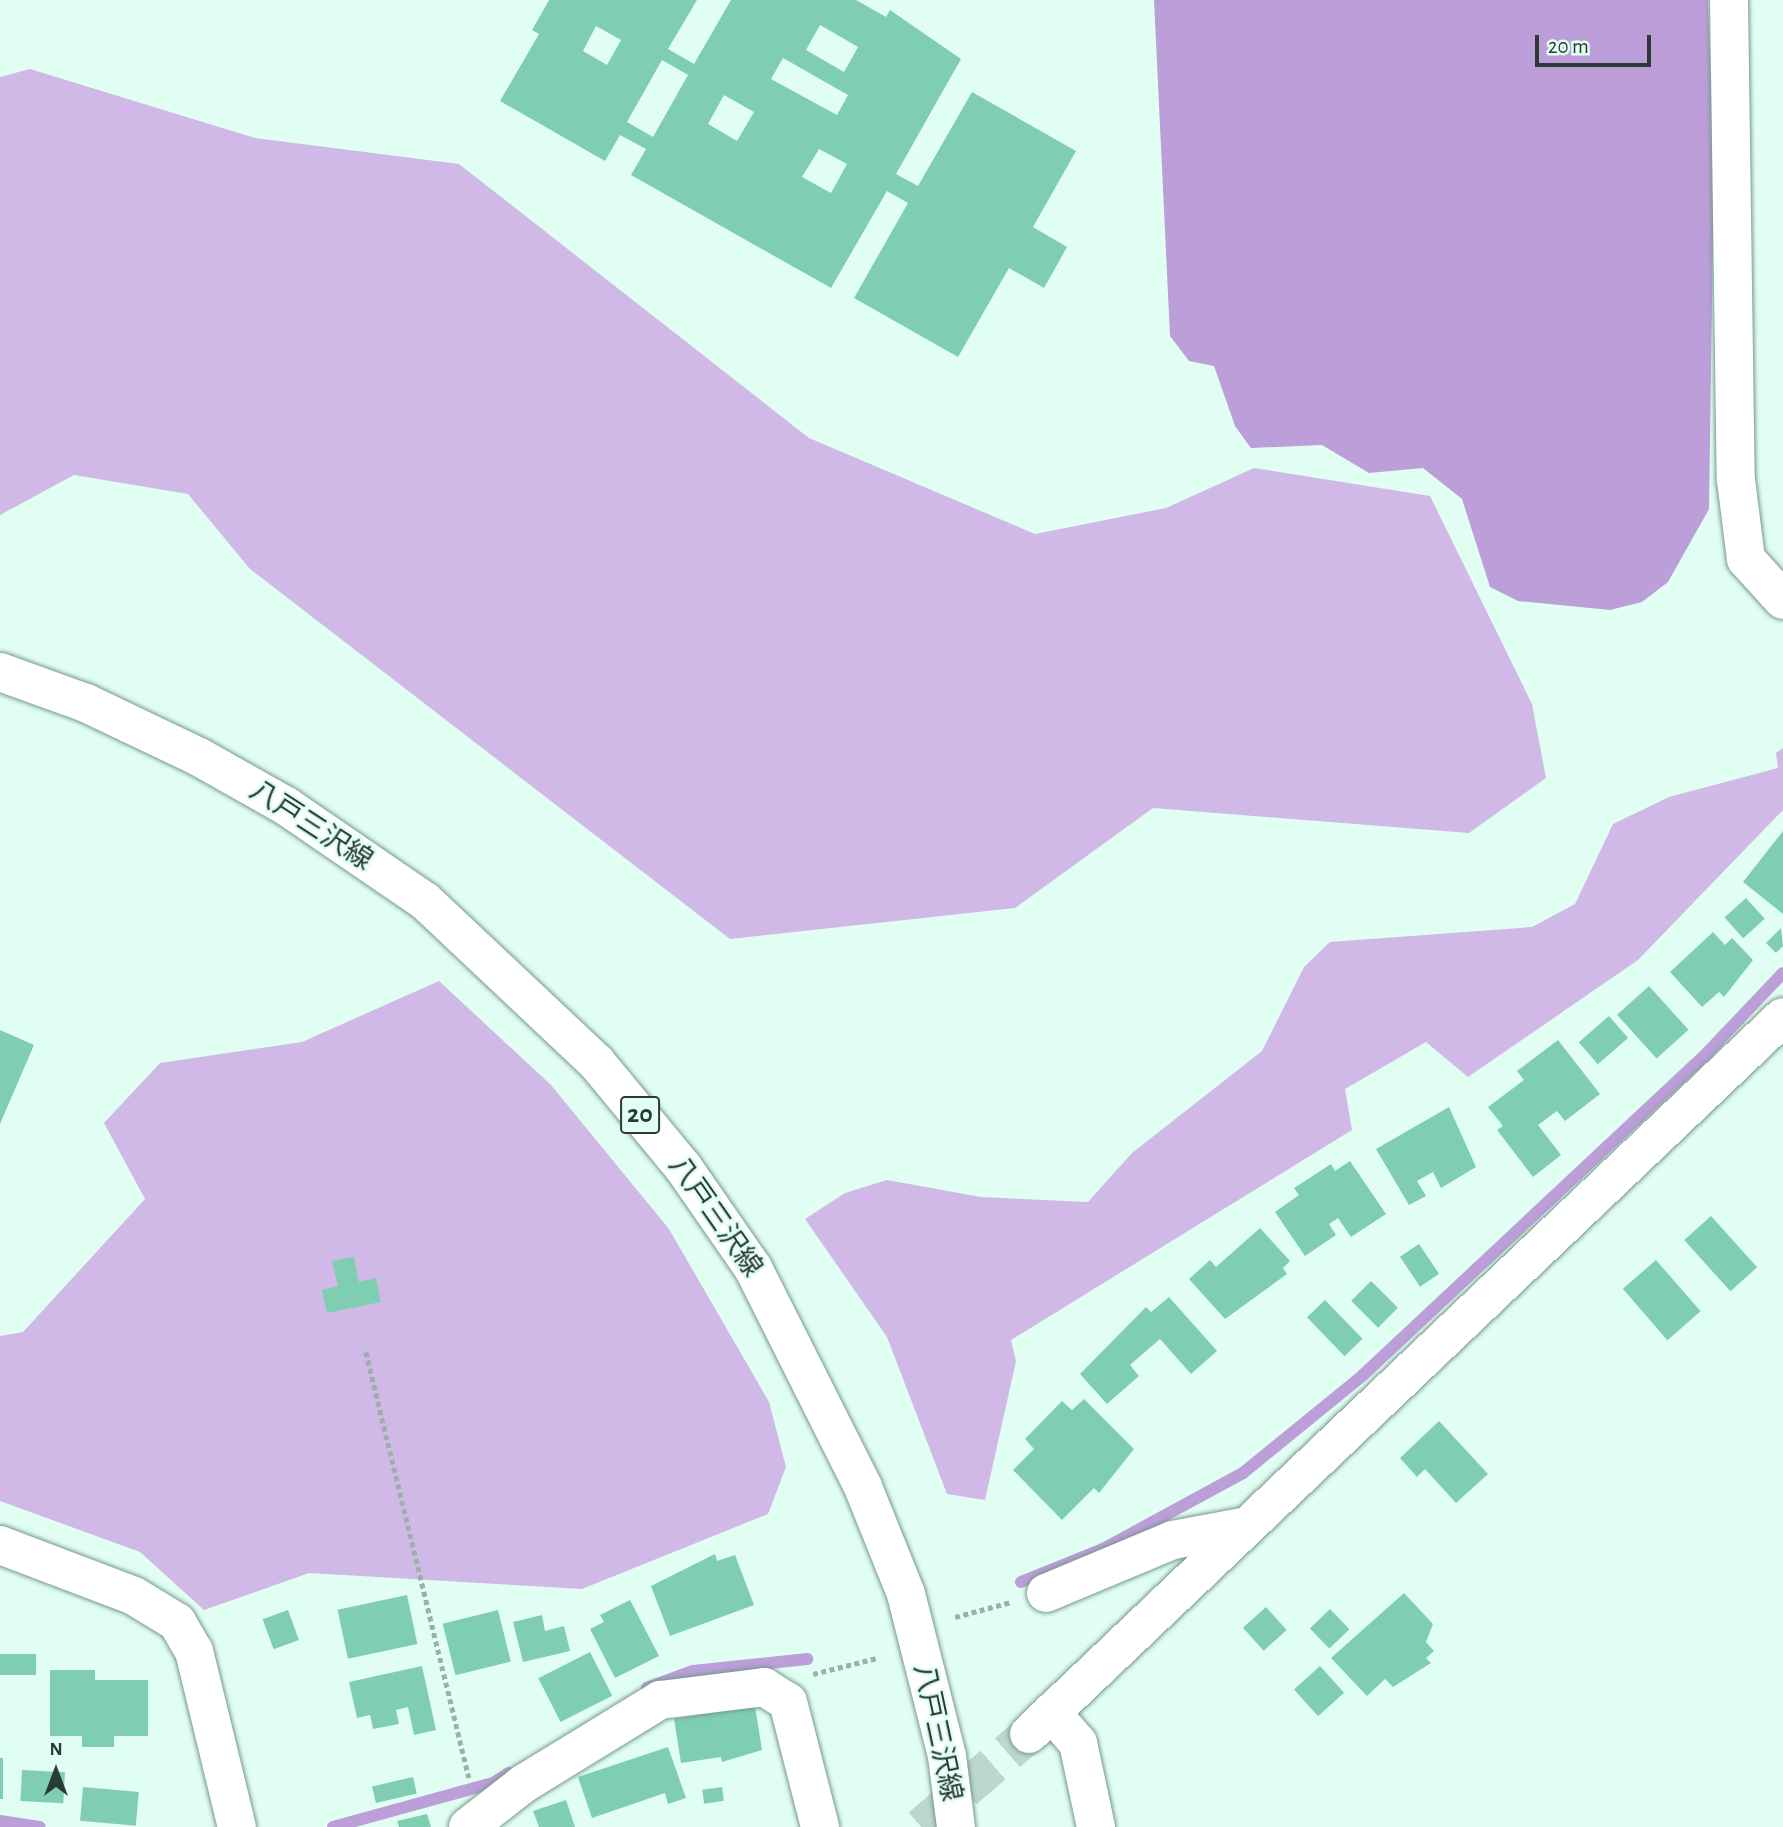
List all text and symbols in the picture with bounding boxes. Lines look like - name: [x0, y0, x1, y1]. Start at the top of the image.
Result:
- scale bar: [1538, 21, 1654, 65]
- text: 20 m: [1548, 36, 1589, 57]
- street label: 八戸三沢線: [243, 774, 379, 878]
- road number: 20: [619, 1092, 661, 1138]
- street label: 八戸三沢線: [661, 1150, 769, 1284]
- street label: 八戸三沢線: [906, 1661, 968, 1805]
- north arrow: [21, 1736, 91, 1806]
- text: N: [49, 1740, 63, 1759]

